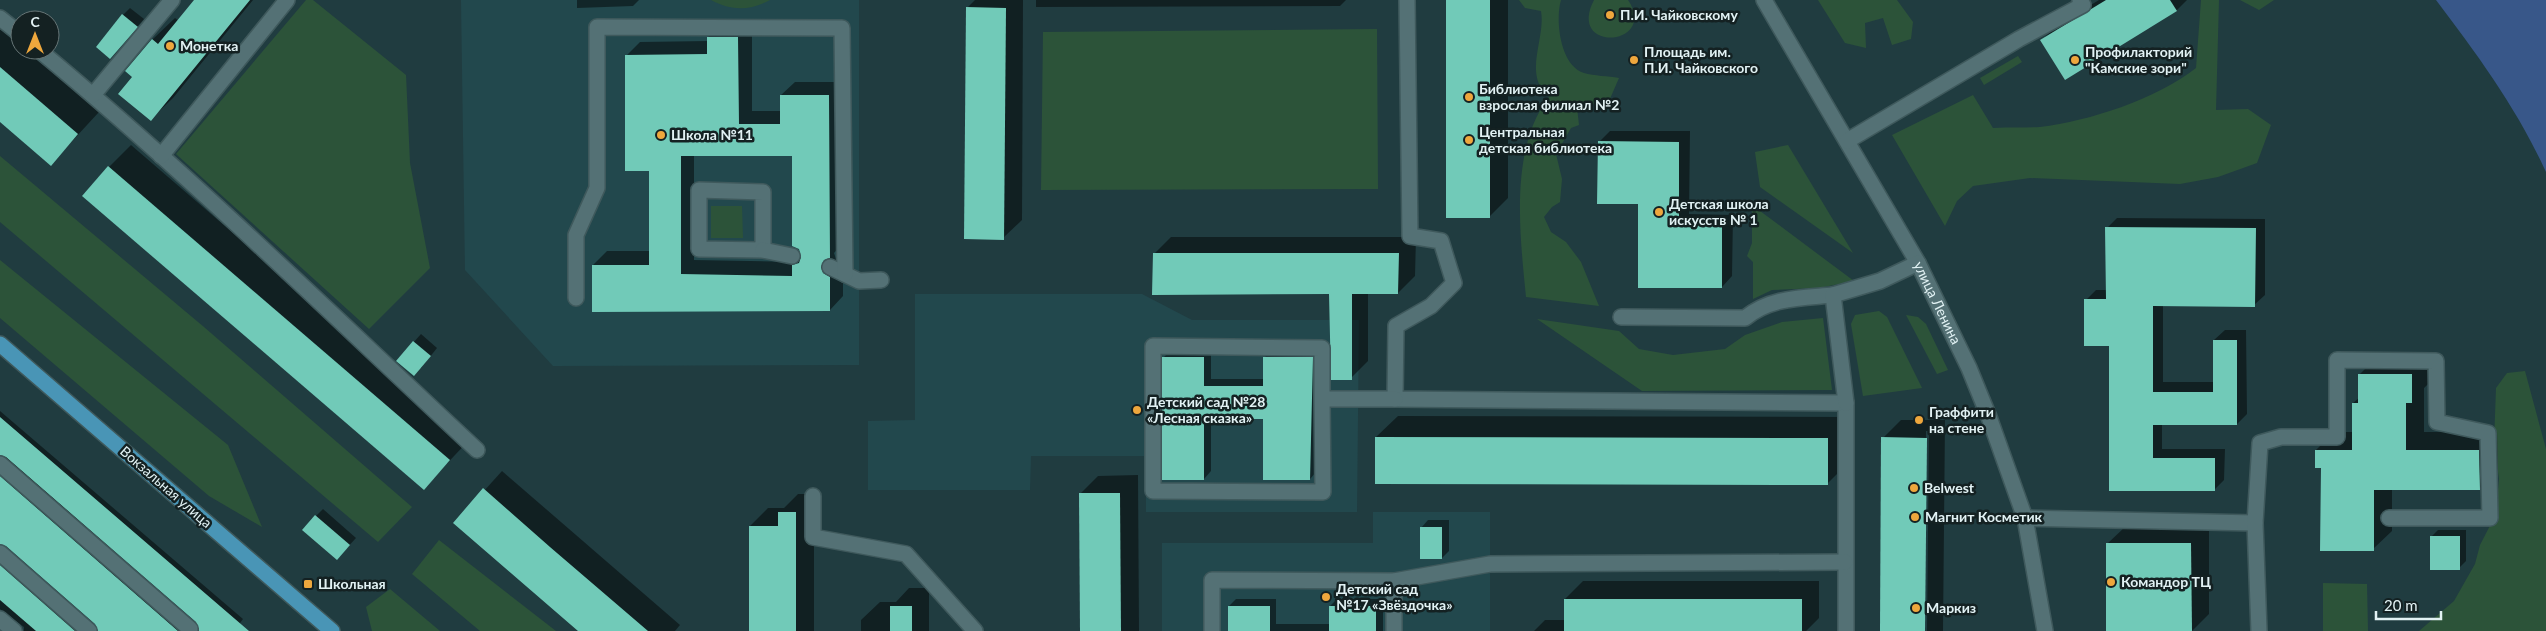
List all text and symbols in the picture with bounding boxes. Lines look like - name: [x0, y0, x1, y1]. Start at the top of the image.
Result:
- place label: П.И. Чайковскому: [1620, 6, 1738, 23]
- marker: П.И. Чайковскому: [1604, 9, 1616, 21]
- north arrow: [10, 10, 60, 60]
- text: С: [30, 13, 40, 30]
- place label: Монетка: [180, 37, 238, 54]
- marker: Монетка: [164, 40, 176, 52]
- place label: Площадь им. П.И. Чайковского: [1644, 43, 1758, 76]
- place label: Профилакторий "Камские зори": [2085, 43, 2192, 76]
- marker: Площадь им. П.И. Чайковского: [1628, 54, 1640, 66]
- marker: Профилакторий "Камские зори": [2069, 54, 2081, 66]
- place label: Библиотека взрослая филиал №2: [1479, 80, 1619, 113]
- marker: Библиотека взрослая филиал №2: [1463, 91, 1475, 103]
- place label: Центральная детская библиотека: [1479, 123, 1612, 156]
- place label: Школа №11: [671, 126, 753, 143]
- marker: Школа №11: [655, 129, 667, 141]
- marker: Центральная детская библиотека: [1463, 134, 1475, 146]
- place label: Детская школа искусств № 1: [1669, 195, 1769, 228]
- marker: Детская школа искусств № 1: [1653, 206, 1665, 218]
- street label: улица Ленина: [1910, 258, 1965, 347]
- place label: Детский сад №28 «Лесная сказка»: [1147, 393, 1265, 426]
- place label: Граффити на стене: [1929, 403, 1994, 436]
- marker: Детский сад №28 «Лесная сказка»: [1131, 404, 1143, 416]
- marker: Граффити на стене: [1913, 414, 1925, 426]
- street label: Вокзальная улица: [117, 442, 216, 531]
- place label: Belwest: [1924, 479, 1975, 496]
- marker: Belwest: [1908, 482, 1920, 494]
- place label: Магнит Косметик: [1925, 508, 2043, 525]
- marker: Магнит Косметик: [1909, 511, 1921, 523]
- place label: Командор ТЦ: [2121, 573, 2211, 590]
- place label: Школьная: [318, 575, 386, 592]
- marker: Командор ТЦ: [2105, 576, 2117, 588]
- marker: Школьная: [302, 578, 314, 590]
- place label: Детский сад №17 «Звёздочка»: [1336, 580, 1453, 613]
- scale bar: [2376, 588, 2441, 620]
- marker: Детский сад №17 «Звёздочка»: [1320, 591, 1332, 603]
- text: 20 m: [2384, 596, 2418, 614]
- place label: Маркиз: [1926, 599, 1976, 616]
- marker: Маркиз: [1910, 602, 1922, 614]

